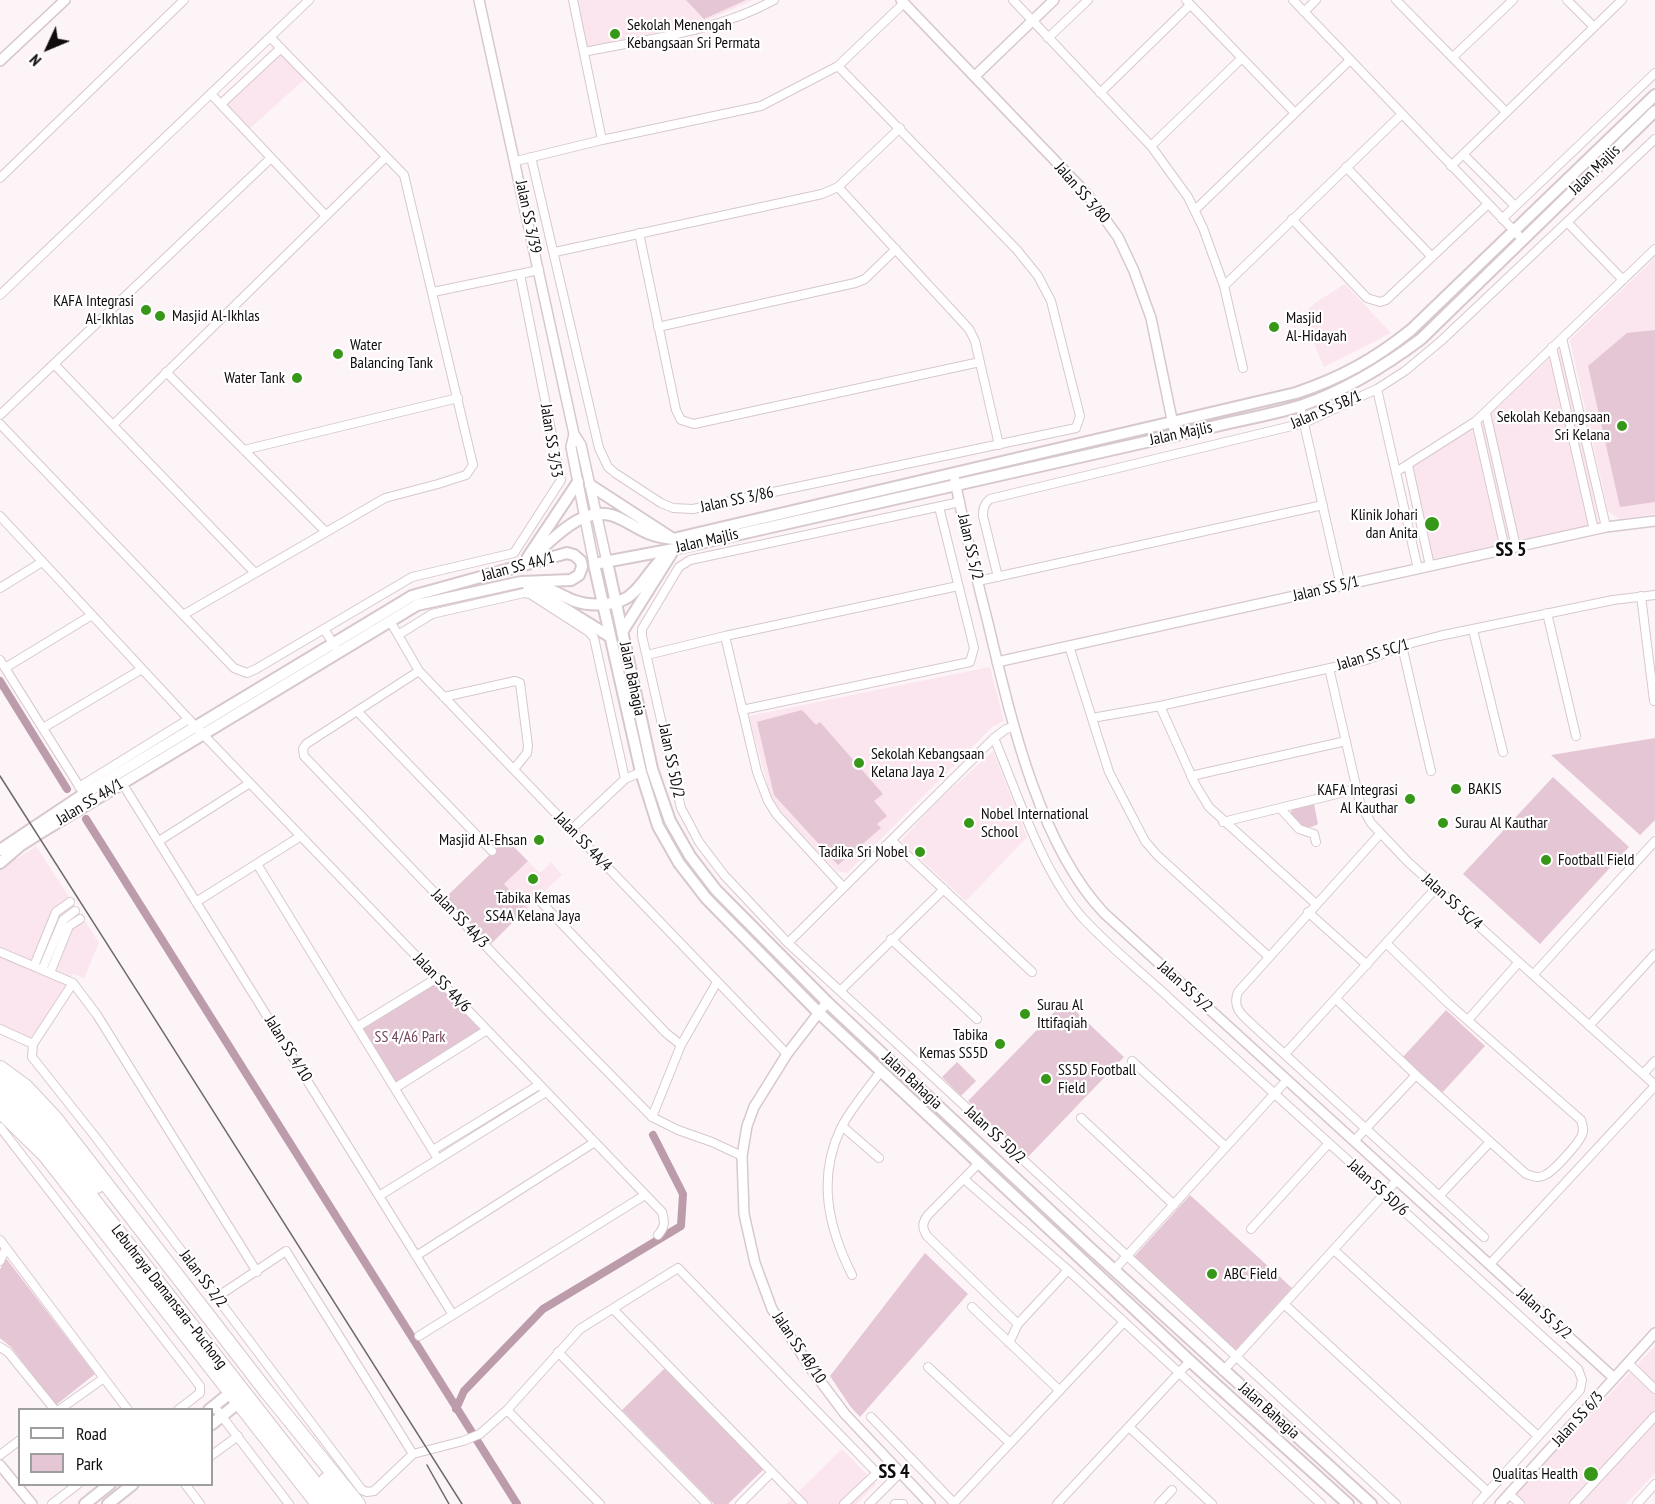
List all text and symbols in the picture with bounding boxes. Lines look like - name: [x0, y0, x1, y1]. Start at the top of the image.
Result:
- place label: Sekolah Menengah Kebangsaan Sri Permata: [627, 15, 760, 53]
- north arrow: [18, 18, 78, 78]
- marker: Sekolah Menengah Kebangsaan Sri Permata: [608, 27, 622, 41]
- text: N: [25, 50, 45, 71]
- street label: Jalan Majlis: [1566, 141, 1624, 199]
- street label: Jalan SS 3/80: [1050, 159, 1114, 227]
- street label: Jalan SS 3/39: [511, 179, 545, 255]
- place label: KAFA Integrasi Al-Ikhlas: [53, 291, 134, 329]
- marker: KAFA Integrasi Al-Ikhlas: [139, 303, 153, 317]
- place label: Masjid Al-Ikhlas: [172, 306, 260, 326]
- place label: Masjid Al-Hidayah: [1286, 308, 1347, 346]
- marker: Masjid Al-Ikhlas: [153, 309, 167, 323]
- marker: Masjid Al-Hidayah: [1267, 320, 1281, 334]
- place label: Water Balancing Tank: [350, 335, 433, 373]
- marker: Water Balancing Tank: [331, 347, 345, 361]
- place label: Water Tank: [224, 368, 285, 388]
- marker: Water Tank: [290, 371, 304, 385]
- street label: Jalan SS 5B/1: [1288, 387, 1364, 433]
- street label: Jalan SS 3/53: [536, 403, 566, 479]
- place label: Sekolah Kebangsaan Sri Kelana: [1497, 407, 1610, 445]
- street label: Jalan Majlis: [1148, 418, 1214, 450]
- marker: Sekolah Kebangsaan Sri Kelana: [1615, 419, 1629, 433]
- street label: Jalan SS 3/86: [699, 483, 775, 517]
- place label: Klinik Johari dan Anita: [1351, 505, 1418, 543]
- street label: Jalan SS 5/2: [953, 512, 987, 582]
- marker: Klinik Johari dan Anita: [1423, 515, 1441, 533]
- street label: Jalan Majlis: [674, 525, 740, 557]
- district label: SS 5: [1495, 538, 1527, 562]
- street label: Jalan SS 4A/1: [479, 548, 557, 586]
- street label: Jalan SS 5/1: [1291, 572, 1361, 606]
- street label: Jalan SS 5C/1: [1335, 635, 1411, 675]
- street label: Jalan Bahagia: [615, 640, 649, 718]
- street label: Jalan SS 5D/2: [654, 722, 688, 800]
- place label: Sekolah Kebangsaan Kelana Jaya 2: [871, 744, 984, 782]
- marker: Sekolah Kebangsaan Kelana Jaya 2: [852, 756, 866, 770]
- street label: Jalan SS 4A/1: [53, 775, 127, 829]
- place label: BAKIS: [1468, 779, 1502, 799]
- place label: KAFA Integrasi Al Kauthar: [1317, 780, 1398, 818]
- marker: BAKIS: [1449, 782, 1463, 796]
- marker: KAFA Integrasi Al Kauthar: [1403, 792, 1417, 806]
- place label: Nobel International School: [981, 804, 1089, 842]
- street label: Jalan SS 4A/4: [550, 809, 616, 875]
- place label: Surau Al Kauthar: [1455, 813, 1548, 833]
- marker: Nobel International School: [962, 816, 976, 830]
- marker: Surau Al Kauthar: [1436, 816, 1450, 830]
- place label: Masjid Al-Ehsan: [439, 830, 527, 850]
- marker: Masjid Al-Ehsan: [532, 833, 546, 847]
- place label: Tadika Sri Nobel: [819, 842, 908, 862]
- marker: Tadika Sri Nobel: [913, 845, 927, 859]
- place label: Football Field: [1558, 850, 1634, 870]
- marker: Football Field: [1539, 853, 1553, 867]
- street label: Jalan SS 5C/4: [1418, 870, 1486, 934]
- marker: Tabika Kemas SS4A Kelana Jaya: [526, 872, 540, 886]
- street label: Jalan SS 4A/3: [427, 886, 493, 952]
- place label: Tabika Kemas SS4A Kelana Jaya: [485, 888, 581, 926]
- street label: Jalan SS 4A/6: [409, 950, 475, 1016]
- street label: Jalan SS 5/2: [1154, 957, 1216, 1017]
- place label: Surau Al Ittifaqiah: [1037, 995, 1087, 1033]
- marker: Surau Al Ittifaqiah: [1018, 1007, 1032, 1021]
- street label: Jalan SS 4/10: [260, 1012, 316, 1086]
- place label: Tabika Kemas SS5D: [919, 1025, 988, 1063]
- park label: SS 4/A6 Park: [375, 1027, 445, 1047]
- marker: Tabika Kemas SS5D: [993, 1037, 1007, 1051]
- street label: Jalan Bahagia: [878, 1048, 946, 1114]
- place label: SS5D Football Field: [1058, 1060, 1136, 1098]
- marker: SS5D Football Field: [1039, 1072, 1053, 1086]
- street label: Jalan SS 5D/2: [961, 1102, 1029, 1168]
- street label: Jalan SS 5D/6: [1344, 1156, 1412, 1220]
- street label: Lebuhraya Damansara–Puchong: [107, 1221, 231, 1373]
- street label: Jalan SS 2/2: [175, 1246, 231, 1312]
- place label: ABC Field: [1224, 1264, 1277, 1284]
- marker: ABC Field: [1205, 1267, 1219, 1281]
- street label: Jalan SS 5/2: [1513, 1284, 1575, 1344]
- street label: Jalan SS 4B/10: [768, 1309, 830, 1387]
- street label: Jalan Bahagia: [1235, 1379, 1303, 1443]
- street label: Jalan SS 6/3: [1548, 1388, 1608, 1450]
- legend: [18, 1408, 213, 1486]
- text: Road: [76, 1422, 107, 1445]
- text: Park: [76, 1452, 103, 1475]
- district label: SS 4: [878, 1460, 910, 1484]
- place label: Qualitas Health: [1492, 1464, 1578, 1484]
- marker: Qualitas Health: [1582, 1465, 1600, 1483]

